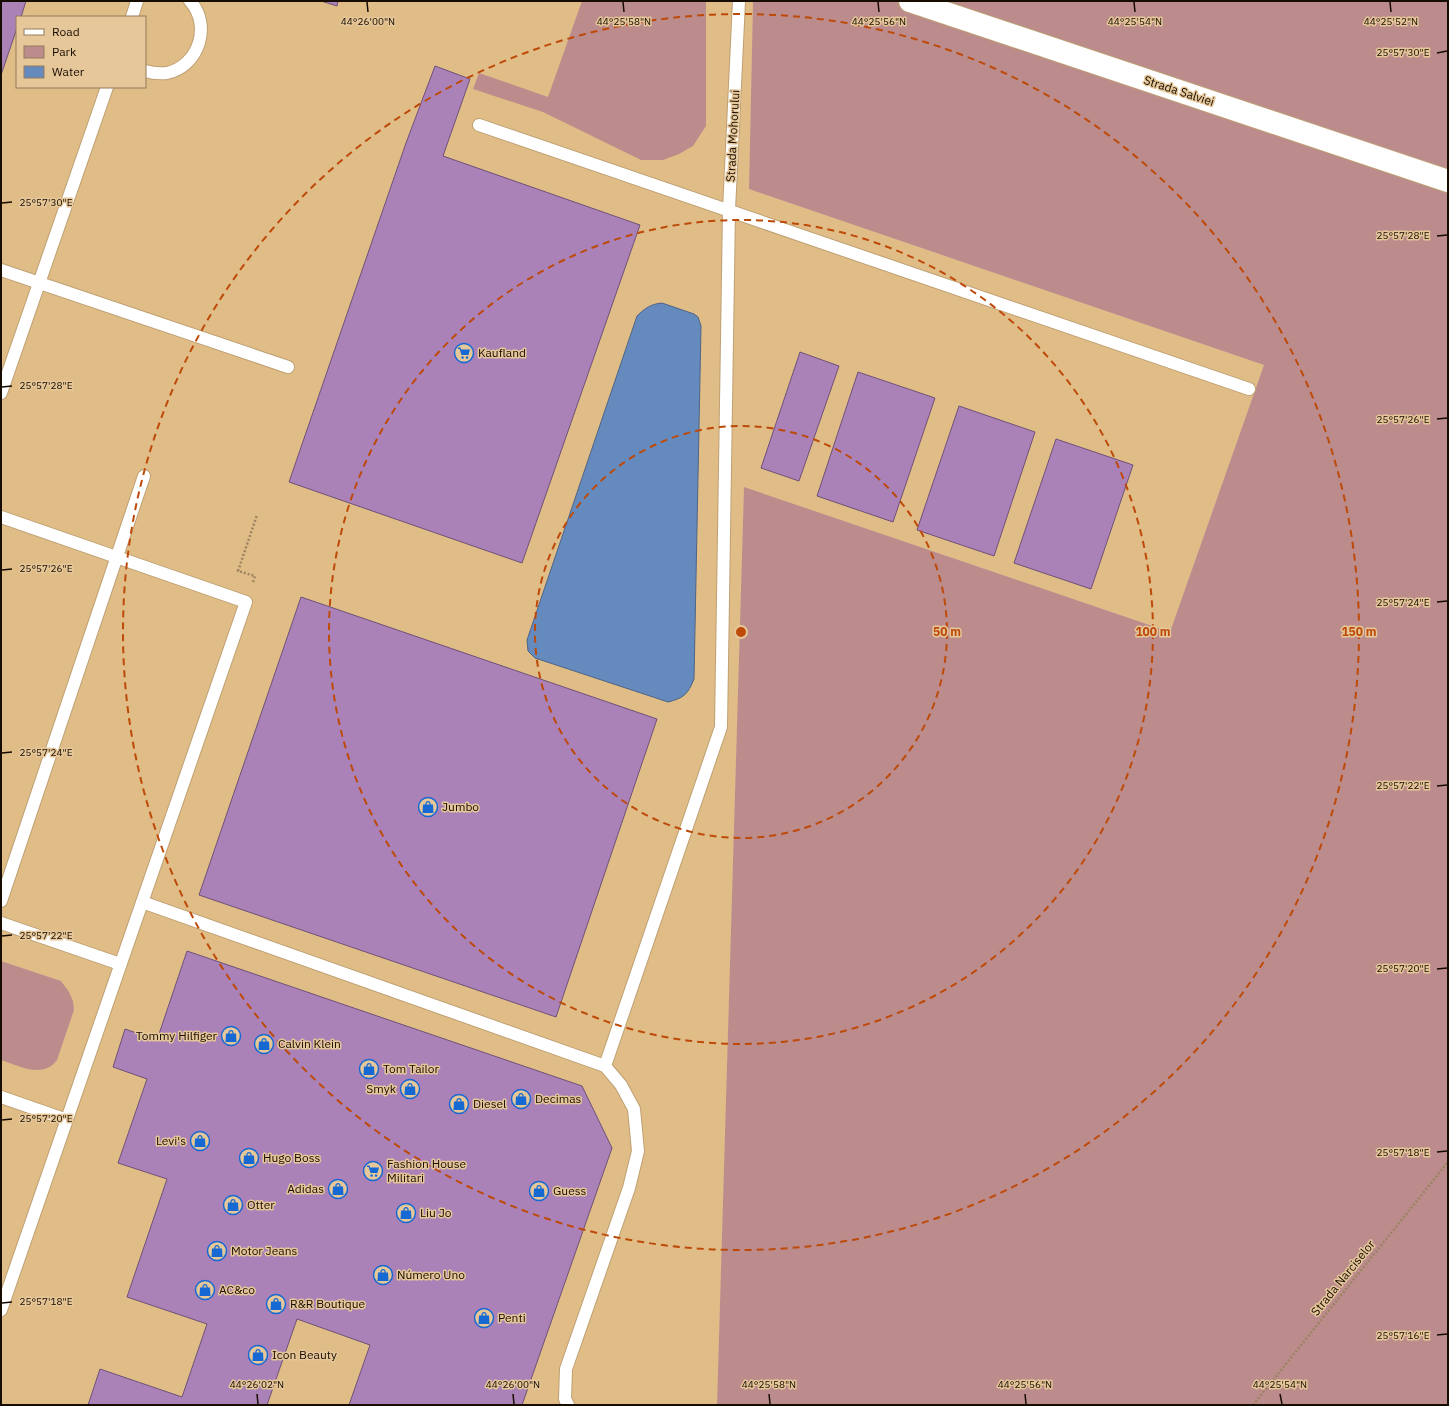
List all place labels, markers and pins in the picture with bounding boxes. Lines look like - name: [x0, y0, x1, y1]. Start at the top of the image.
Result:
- supermarket icon: Kaufland: [453, 342, 475, 364]
- place label: Kaufland: [478, 345, 526, 360]
- centre of rings: [734, 625, 748, 639]
- shop icon: Jumbo: [417, 796, 439, 818]
- place label: Jumbo: [442, 799, 479, 814]
- shop icon: Tommy Hilfiger: [220, 1025, 242, 1047]
- place label: Tommy Hilfiger: [136, 1028, 218, 1043]
- shop icon: Calvin Klein: [253, 1033, 275, 1055]
- place label: Calvin Klein: [278, 1036, 341, 1051]
- shop icon: Tom Tailor: [358, 1058, 380, 1080]
- place label: Tom Tailor: [383, 1061, 440, 1076]
- shop icon: Smyk: [399, 1078, 421, 1100]
- place label: Smyk: [366, 1081, 397, 1096]
- shop icon: Decimas: [510, 1088, 532, 1110]
- place label: Decimas: [535, 1091, 582, 1106]
- shop icon: Diesel: [448, 1093, 470, 1115]
- place label: Diesel: [473, 1096, 506, 1111]
- shop icon: Levi's: [189, 1130, 211, 1152]
- place label: Levi's: [156, 1133, 186, 1148]
- shop icon: Hugo Boss: [238, 1147, 260, 1169]
- place label: Hugo Boss: [263, 1150, 320, 1165]
- place label: Fashion House Militari: [387, 1156, 467, 1185]
- supermarket icon: Fashion House Militari: [362, 1160, 384, 1182]
- shop icon: Adidas: [327, 1178, 349, 1200]
- shop icon: Guess: [528, 1180, 550, 1202]
- place label: Adidas: [287, 1181, 324, 1196]
- place label: Guess: [553, 1183, 587, 1198]
- shop icon: Otter: [222, 1194, 244, 1216]
- place label: Otter: [247, 1197, 275, 1212]
- shop icon: Liu Jo: [395, 1202, 417, 1224]
- place label: Liu Jo: [420, 1205, 452, 1220]
- shop icon: Motor Jeans: [206, 1240, 228, 1262]
- place label: Motor Jeans: [231, 1243, 298, 1258]
- shop icon: Número Uno: [372, 1264, 394, 1286]
- place label: Número Uno: [397, 1267, 465, 1282]
- shop icon: AC&co: [194, 1279, 216, 1301]
- place label: AC&co: [219, 1282, 255, 1297]
- shop icon: R&R Boutique: [265, 1293, 287, 1315]
- place label: R&R Boutique: [290, 1296, 366, 1311]
- shop icon: Penti: [473, 1307, 495, 1329]
- place label: Penti: [498, 1310, 526, 1325]
- shop icon: Icon Beauty: [247, 1344, 269, 1366]
- place label: Icon Beauty: [272, 1347, 337, 1362]

